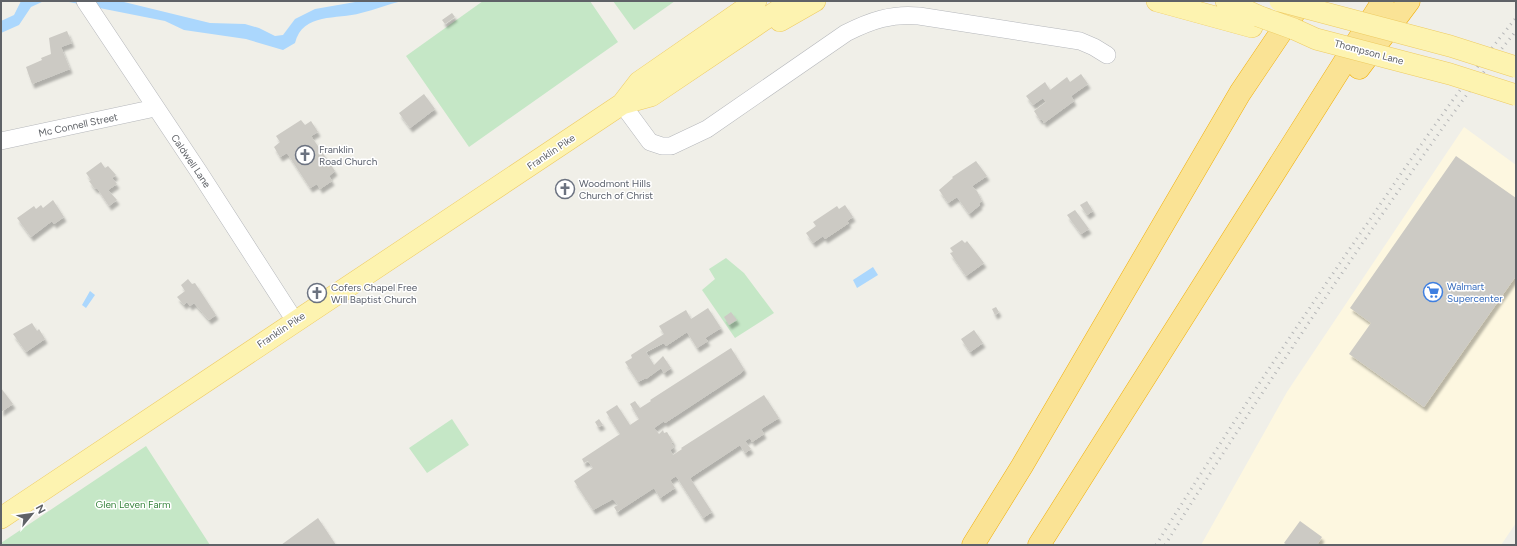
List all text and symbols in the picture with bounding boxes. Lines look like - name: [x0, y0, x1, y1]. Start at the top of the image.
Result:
- street label: Thompson Lane: [1333, 37, 1406, 68]
- street label: Mc Connell Street: [37, 110, 119, 140]
- street label: Franklin Pike: [525, 131, 578, 173]
- street label: Caldwell Lane: [168, 132, 214, 191]
- place label: Franklin Road Church: [319, 143, 378, 168]
- church icon: Franklin Road Church: [294, 144, 316, 166]
- place label: Woodmont Hills Church of Christ: [579, 177, 653, 202]
- church icon: Woodmont Hills Church of Christ: [554, 178, 576, 200]
- place label: Walmart Supercenter: [1447, 280, 1503, 305]
- place label: Cofers Chapel Free Will Baptist Church: [331, 281, 418, 306]
- supermarket icon: Walmart Supercenter: [1422, 281, 1444, 303]
- church icon: Cofers Chapel Free Will Baptist Church: [306, 282, 328, 304]
- street label: Franklin Pike: [255, 309, 308, 351]
- north arrow: [12, 494, 52, 534]
- park label: Glen Leven Farm: [96, 498, 170, 511]
- text: N: [33, 503, 48, 516]

